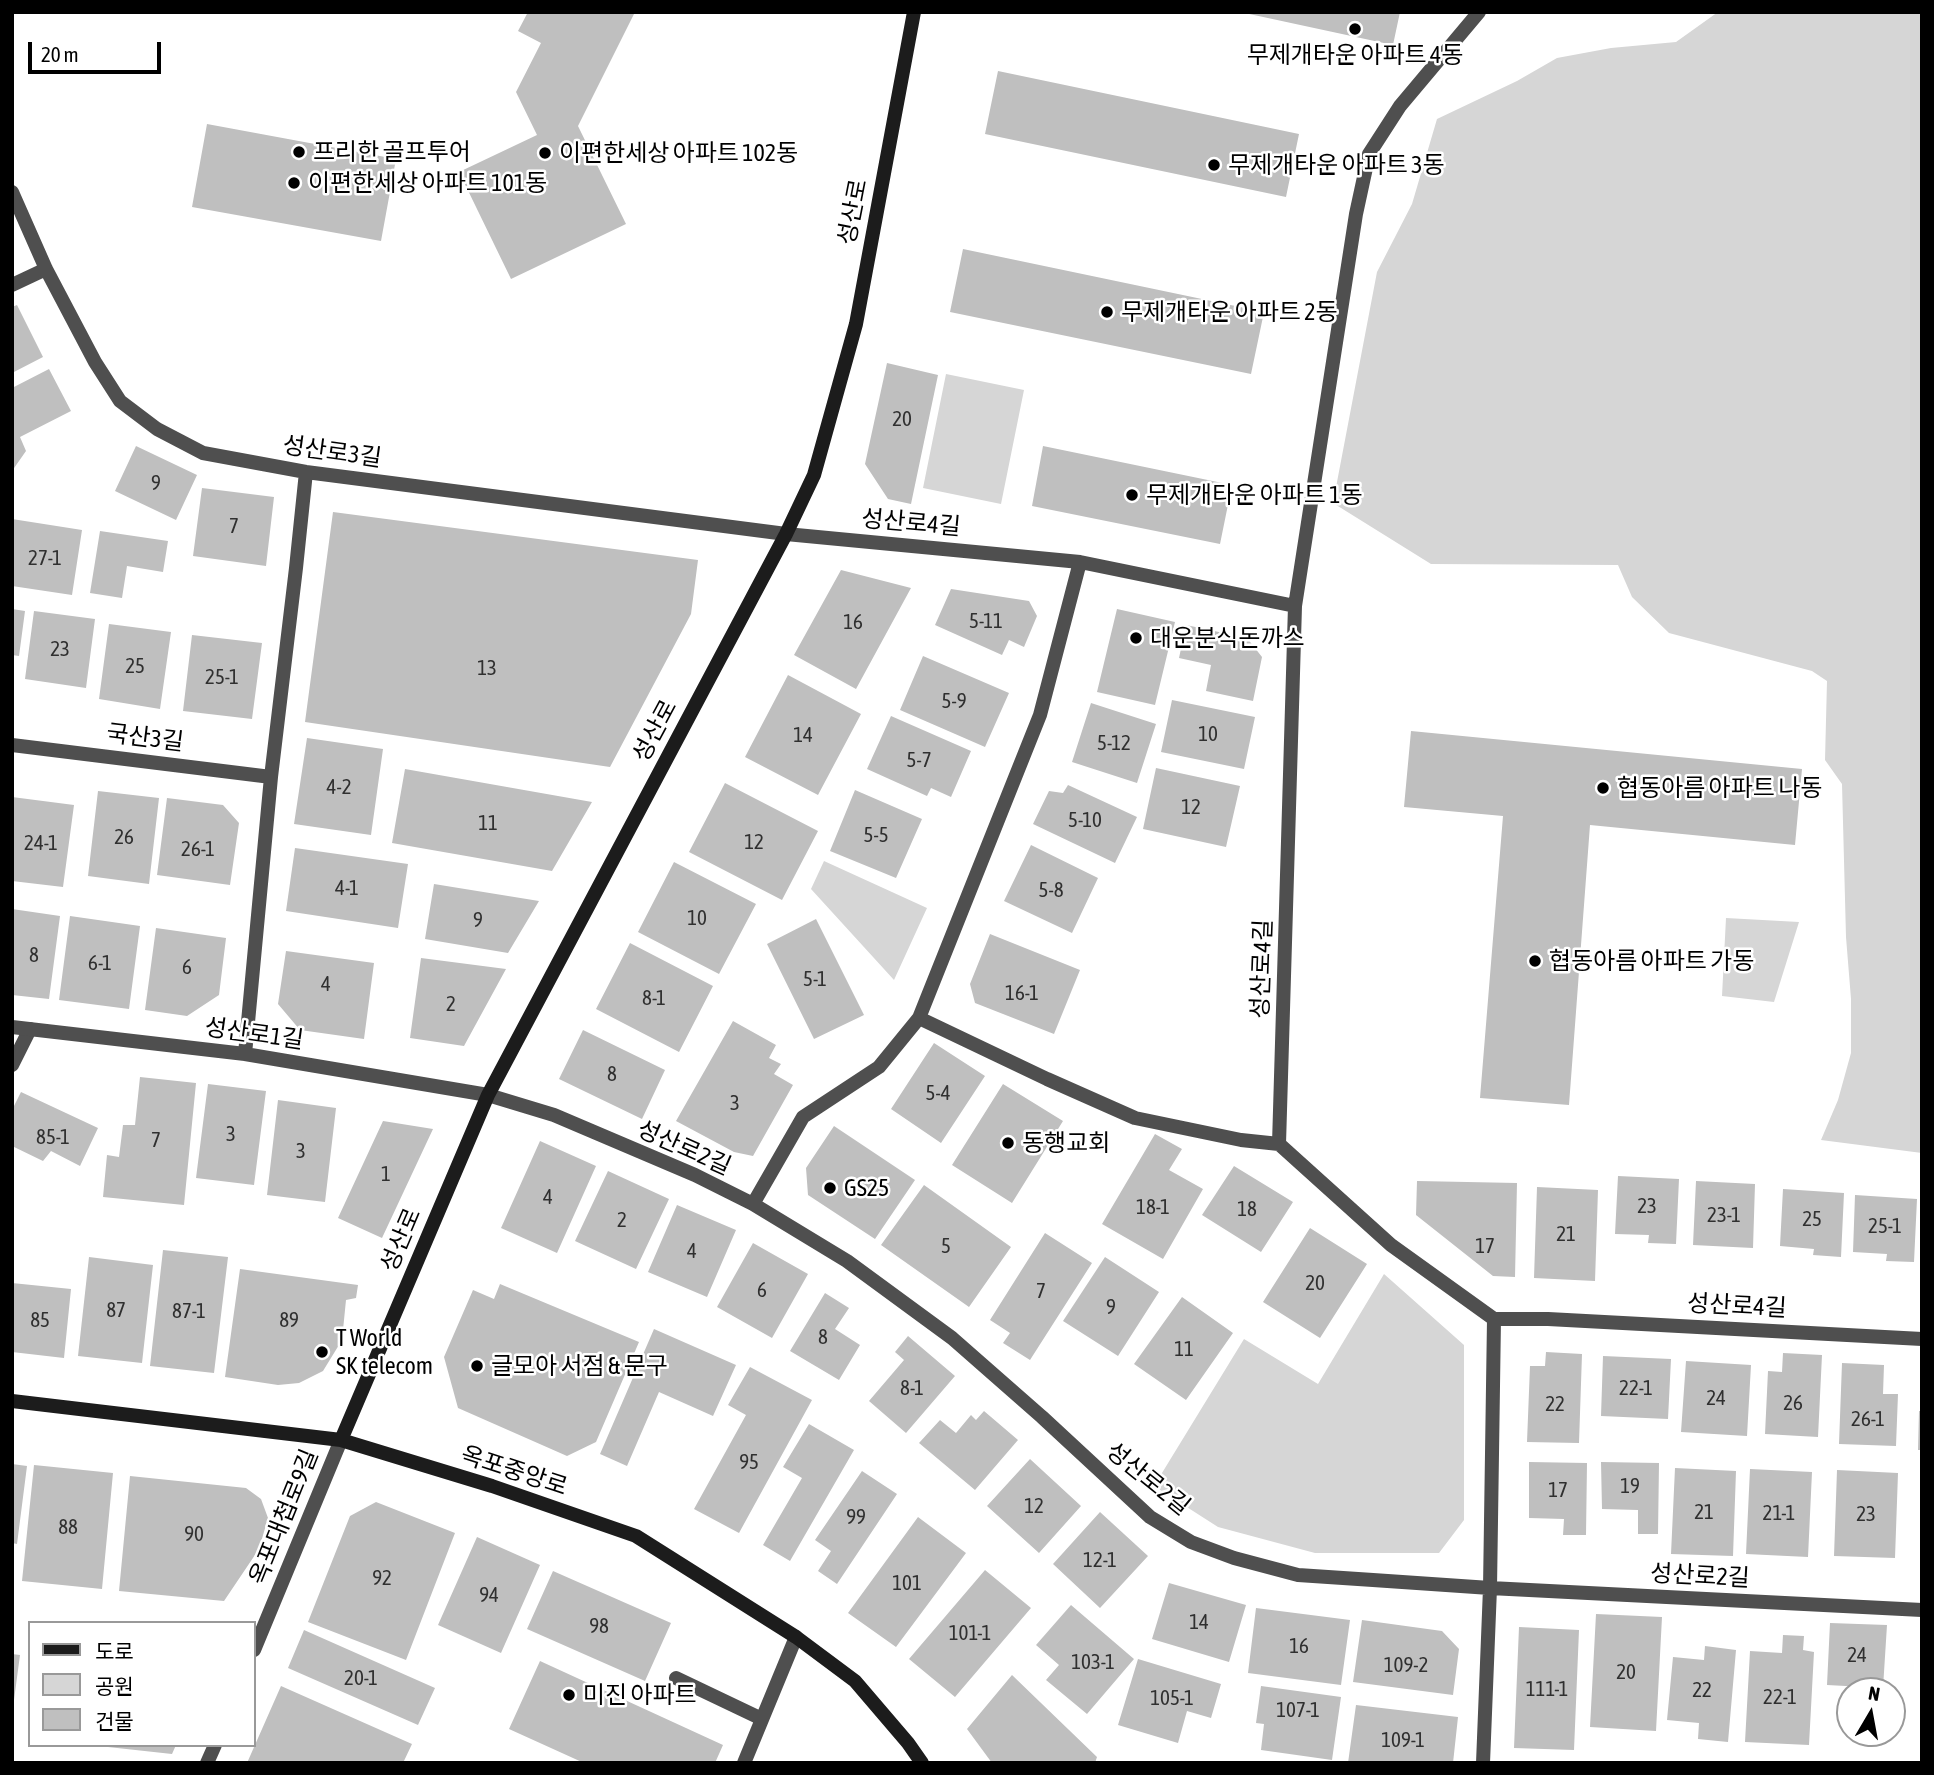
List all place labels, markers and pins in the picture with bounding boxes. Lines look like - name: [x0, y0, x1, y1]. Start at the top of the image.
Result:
- marker: 무제개타운 아파트 4동: [1347, 21, 1363, 37]
- place label: 무제개타운 아파트 4동: [1247, 41, 1463, 69]
- place label: 프리한 골프투어: [313, 138, 471, 166]
- place label: 이편한세상 아파트 102동: [559, 139, 798, 167]
- marker: 프리한 골프투어: [291, 144, 307, 160]
- marker: 이편한세상 아파트 102동: [537, 145, 553, 161]
- place label: 무제개타운 아파트 3동: [1228, 151, 1445, 179]
- marker: 무제개타운 아파트 3동: [1206, 157, 1222, 173]
- place label: 이편한세상 아파트 101동: [308, 169, 547, 197]
- marker: 이편한세상 아파트 101동: [286, 175, 302, 191]
- place label: 무제개타운 아파트 2동: [1121, 298, 1338, 326]
- marker: 무제개타운 아파트 2동: [1099, 304, 1115, 320]
- place label: 무제개타운 아파트 1동: [1146, 481, 1363, 509]
- marker: 무제개타운 아파트 1동: [1124, 487, 1140, 503]
- place label: 대운분식돈까스: [1150, 624, 1305, 652]
- marker: 대운분식돈까스: [1128, 630, 1144, 646]
- place label: 협동아름 아파트 나동: [1617, 774, 1822, 802]
- marker: 협동아름 아파트 나동: [1595, 780, 1611, 796]
- place label: 협동아름 아파트 가동: [1549, 947, 1754, 975]
- marker: 협동아름 아파트 가동: [1527, 953, 1543, 969]
- place label: 동행교회: [1022, 1129, 1110, 1157]
- marker: 동행교회: [1000, 1135, 1016, 1151]
- place label: GS25: [844, 1174, 889, 1202]
- marker: GS25: [822, 1180, 838, 1196]
- place label: T World SK telecom: [336, 1324, 433, 1380]
- marker: T World SK telecom: [314, 1344, 330, 1360]
- place label: 글모아 서점 & 문구: [491, 1352, 668, 1380]
- marker: 글모아 서점 & 문구: [469, 1358, 485, 1374]
- place label: 미진 아파트: [583, 1681, 697, 1709]
- marker: 미진 아파트: [561, 1687, 577, 1703]

